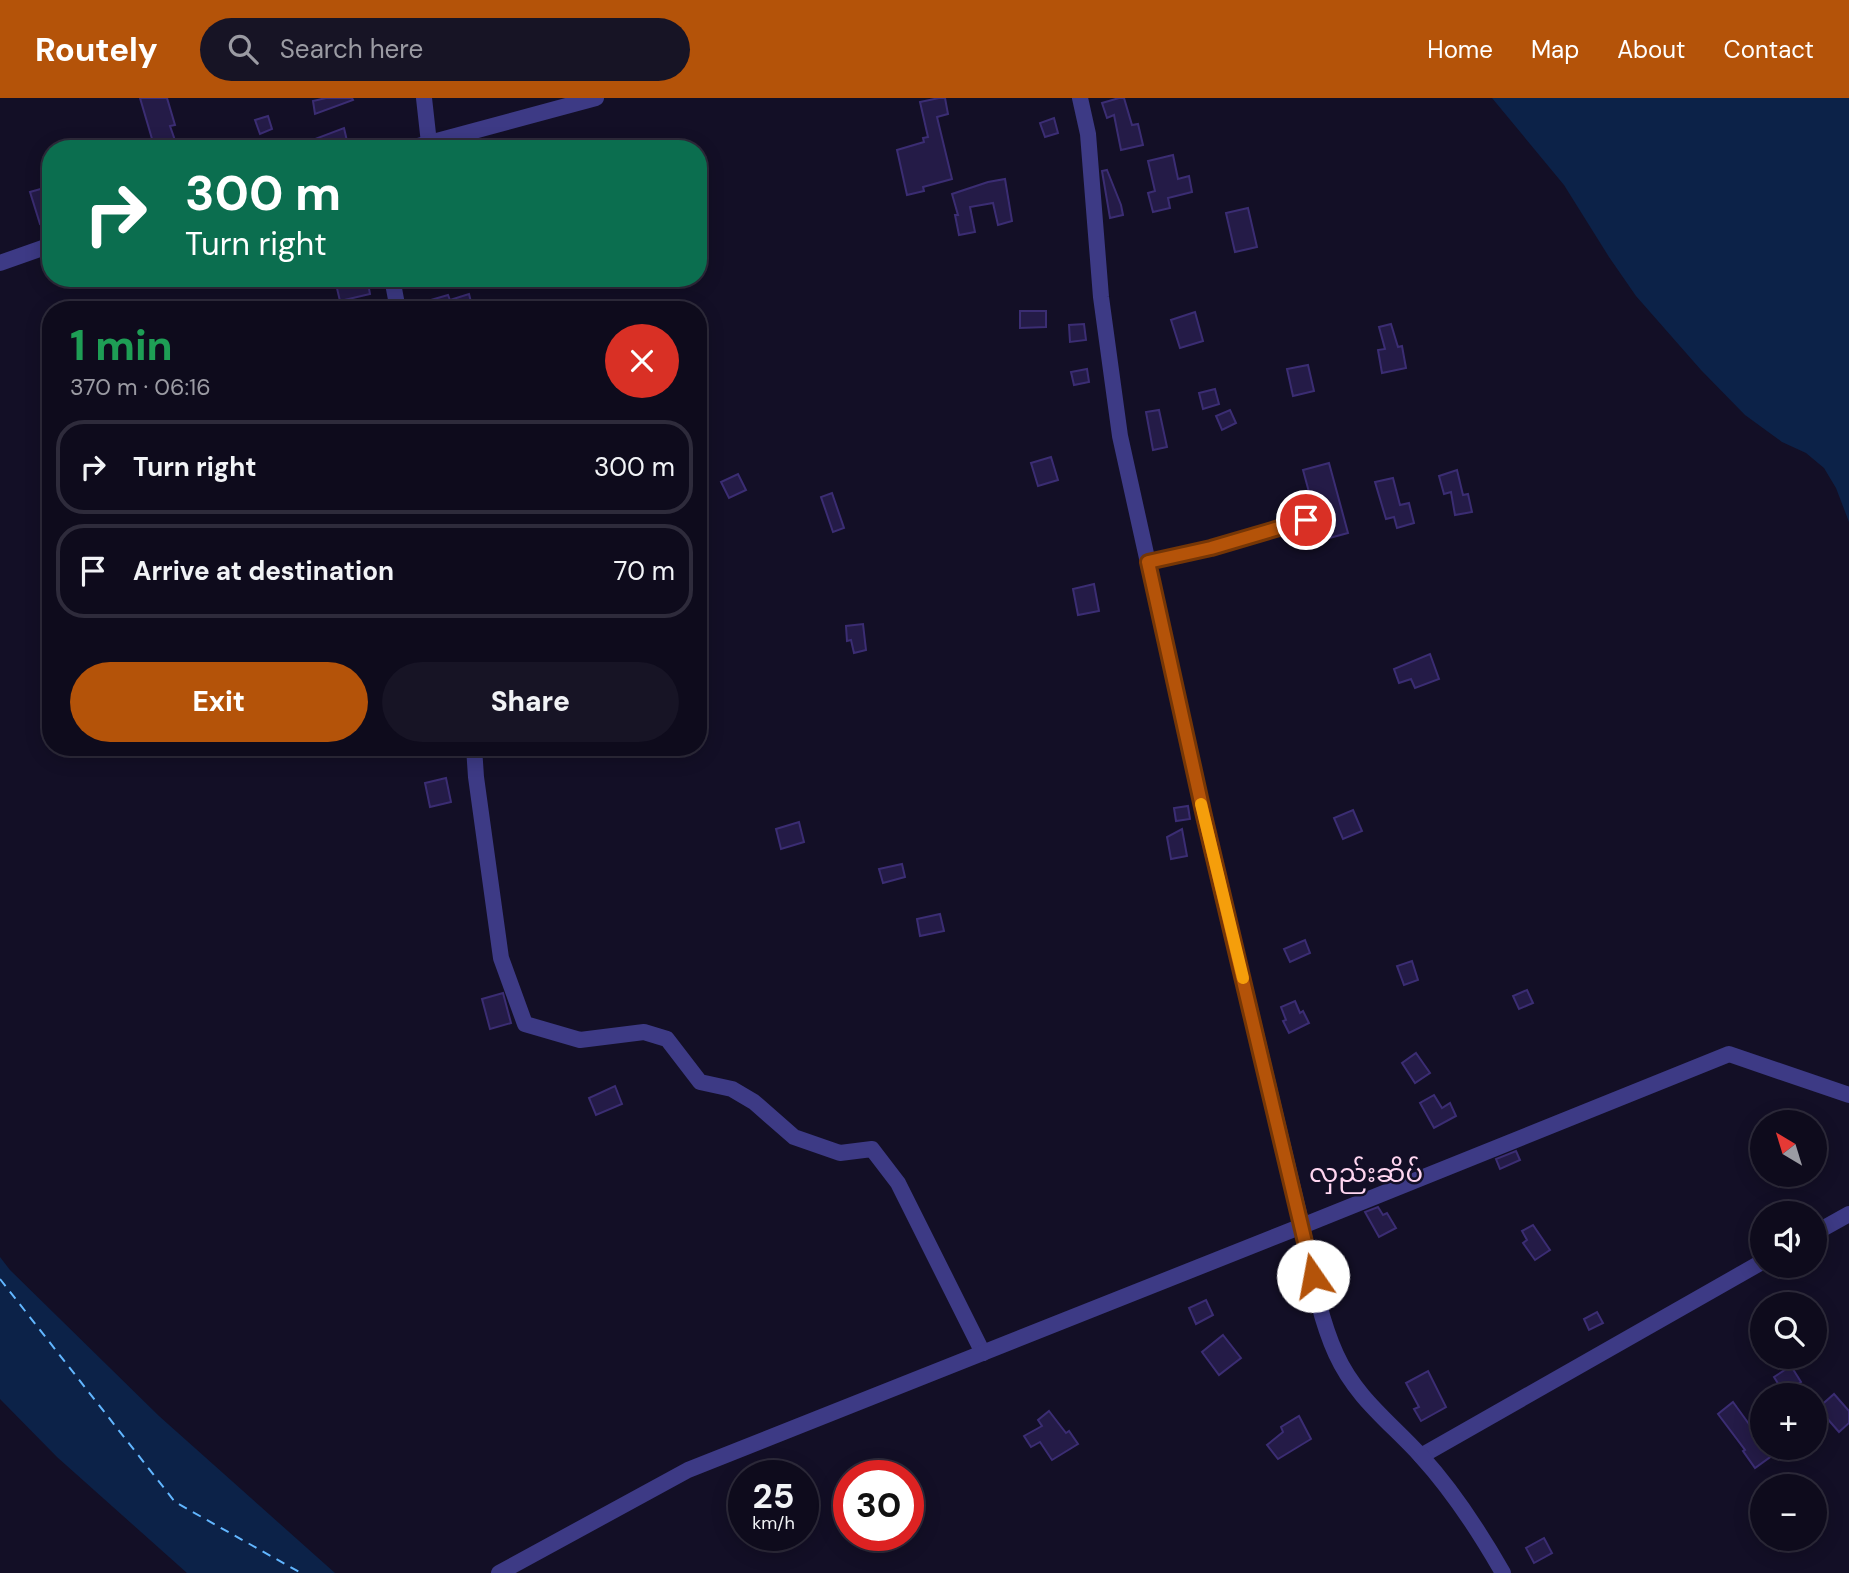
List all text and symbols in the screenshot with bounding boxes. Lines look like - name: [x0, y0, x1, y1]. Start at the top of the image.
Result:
- search box: [200, 18, 690, 81]
- text: Routely: [35, 28, 158, 71]
- icon: search: [224, 30, 262, 68]
- text: Search here: [280, 32, 423, 66]
- text: Home: [1427, 34, 1493, 65]
- text: Map: [1531, 34, 1579, 65]
- text: About: [1617, 34, 1686, 65]
- text: Contact: [1724, 34, 1814, 65]
- text: 300 m: [185, 161, 341, 225]
- icon: right: [70, 168, 161, 259]
- text: Turn right: [185, 223, 327, 265]
- text: 1 min: [70, 318, 173, 373]
- button: close: [605, 324, 679, 398]
- text: 370 m · 06:16: [70, 372, 211, 402]
- icon: right: [74, 448, 112, 486]
- text: Turn right: [133, 450, 257, 484]
- text: 300 m: [594, 450, 675, 484]
- pin: [1276, 490, 1336, 550]
- icon: arrive: [1287, 501, 1325, 539]
- icon: arrive: [74, 552, 112, 590]
- text: Arrive at destination: [133, 554, 394, 588]
- text: 70 m: [614, 554, 675, 588]
- button: Exit: [70, 662, 368, 742]
- button: Share: [382, 662, 679, 742]
- north arrow: [1750, 1110, 1827, 1186]
- map controls: [1750, 1110, 1827, 1551]
- district label: လှည်းဆိပ်: [1309, 1156, 1423, 1194]
- button: sound: [1750, 1201, 1827, 1278]
- position arrow: [1276, 1239, 1350, 1313]
- button: search: [1750, 1292, 1827, 1369]
- button: +: [1750, 1383, 1827, 1460]
- speed limit sign: 30: [833, 1460, 924, 1551]
- text: 25: [753, 1473, 794, 1519]
- button: −: [1750, 1474, 1827, 1551]
- text: km/h: [752, 1511, 795, 1535]

